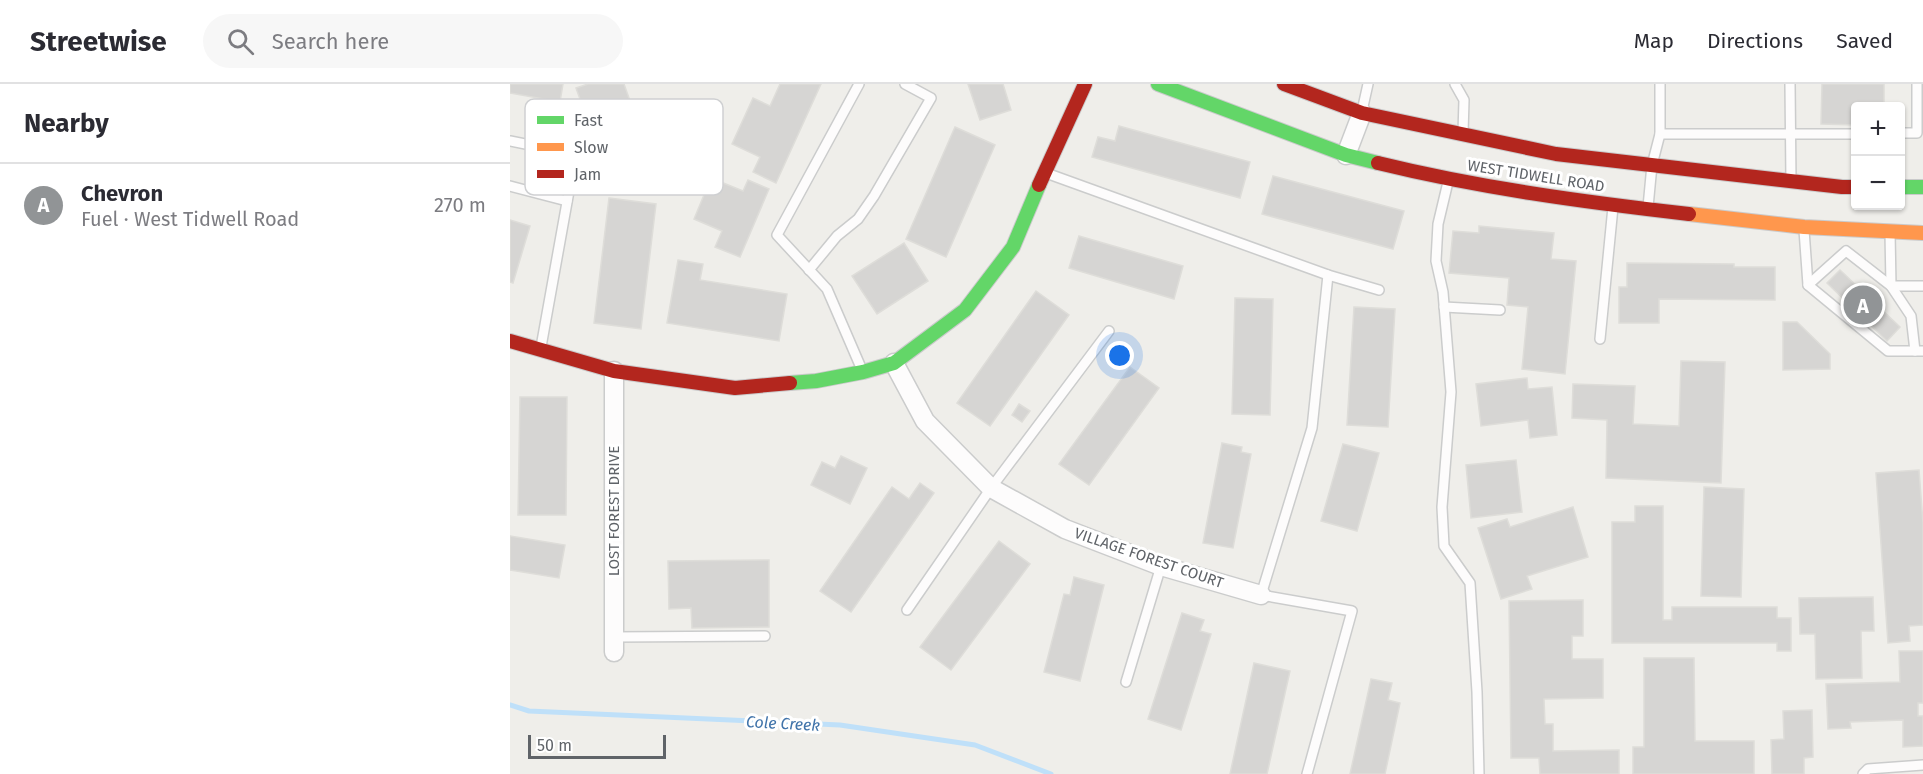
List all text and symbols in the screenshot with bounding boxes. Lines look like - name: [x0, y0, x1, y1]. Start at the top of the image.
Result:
- search box: [203, 14, 623, 68]
- text: Streetwise: [30, 25, 167, 58]
- icon: search: [224, 25, 257, 58]
- text: Search here: [272, 28, 389, 55]
- text: Map: [1634, 28, 1674, 54]
- text: Directions: [1707, 28, 1803, 54]
- text: Saved: [1836, 28, 1893, 54]
- legend: [525, 99, 723, 195]
- map controls: [1851, 102, 1905, 210]
- button: +: [1851, 102, 1905, 156]
- text: Nearby: [24, 108, 109, 139]
- text: Fast: [574, 111, 603, 130]
- text: Slow: [574, 138, 609, 157]
- street label: WEST TIDWELL ROAD: [1466, 156, 1606, 196]
- button: −: [1851, 156, 1905, 210]
- text: Jam: [574, 165, 601, 184]
- text: Chevron: [81, 180, 163, 207]
- text: A: [38, 193, 49, 217]
- text: 270 m: [434, 193, 486, 217]
- text: Fuel · West Tidwell Road: [81, 207, 299, 231]
- pin: A: [1844, 282, 1882, 328]
- your location: [1105, 341, 1134, 370]
- street label: LOST FOREST DRIVE: [605, 446, 623, 576]
- street label: VILLAGE FOREST COURT: [1072, 524, 1226, 592]
- water label: Cole Creek: [745, 712, 821, 735]
- scale bar: [528, 732, 666, 760]
- text: 50 m: [537, 736, 572, 755]

